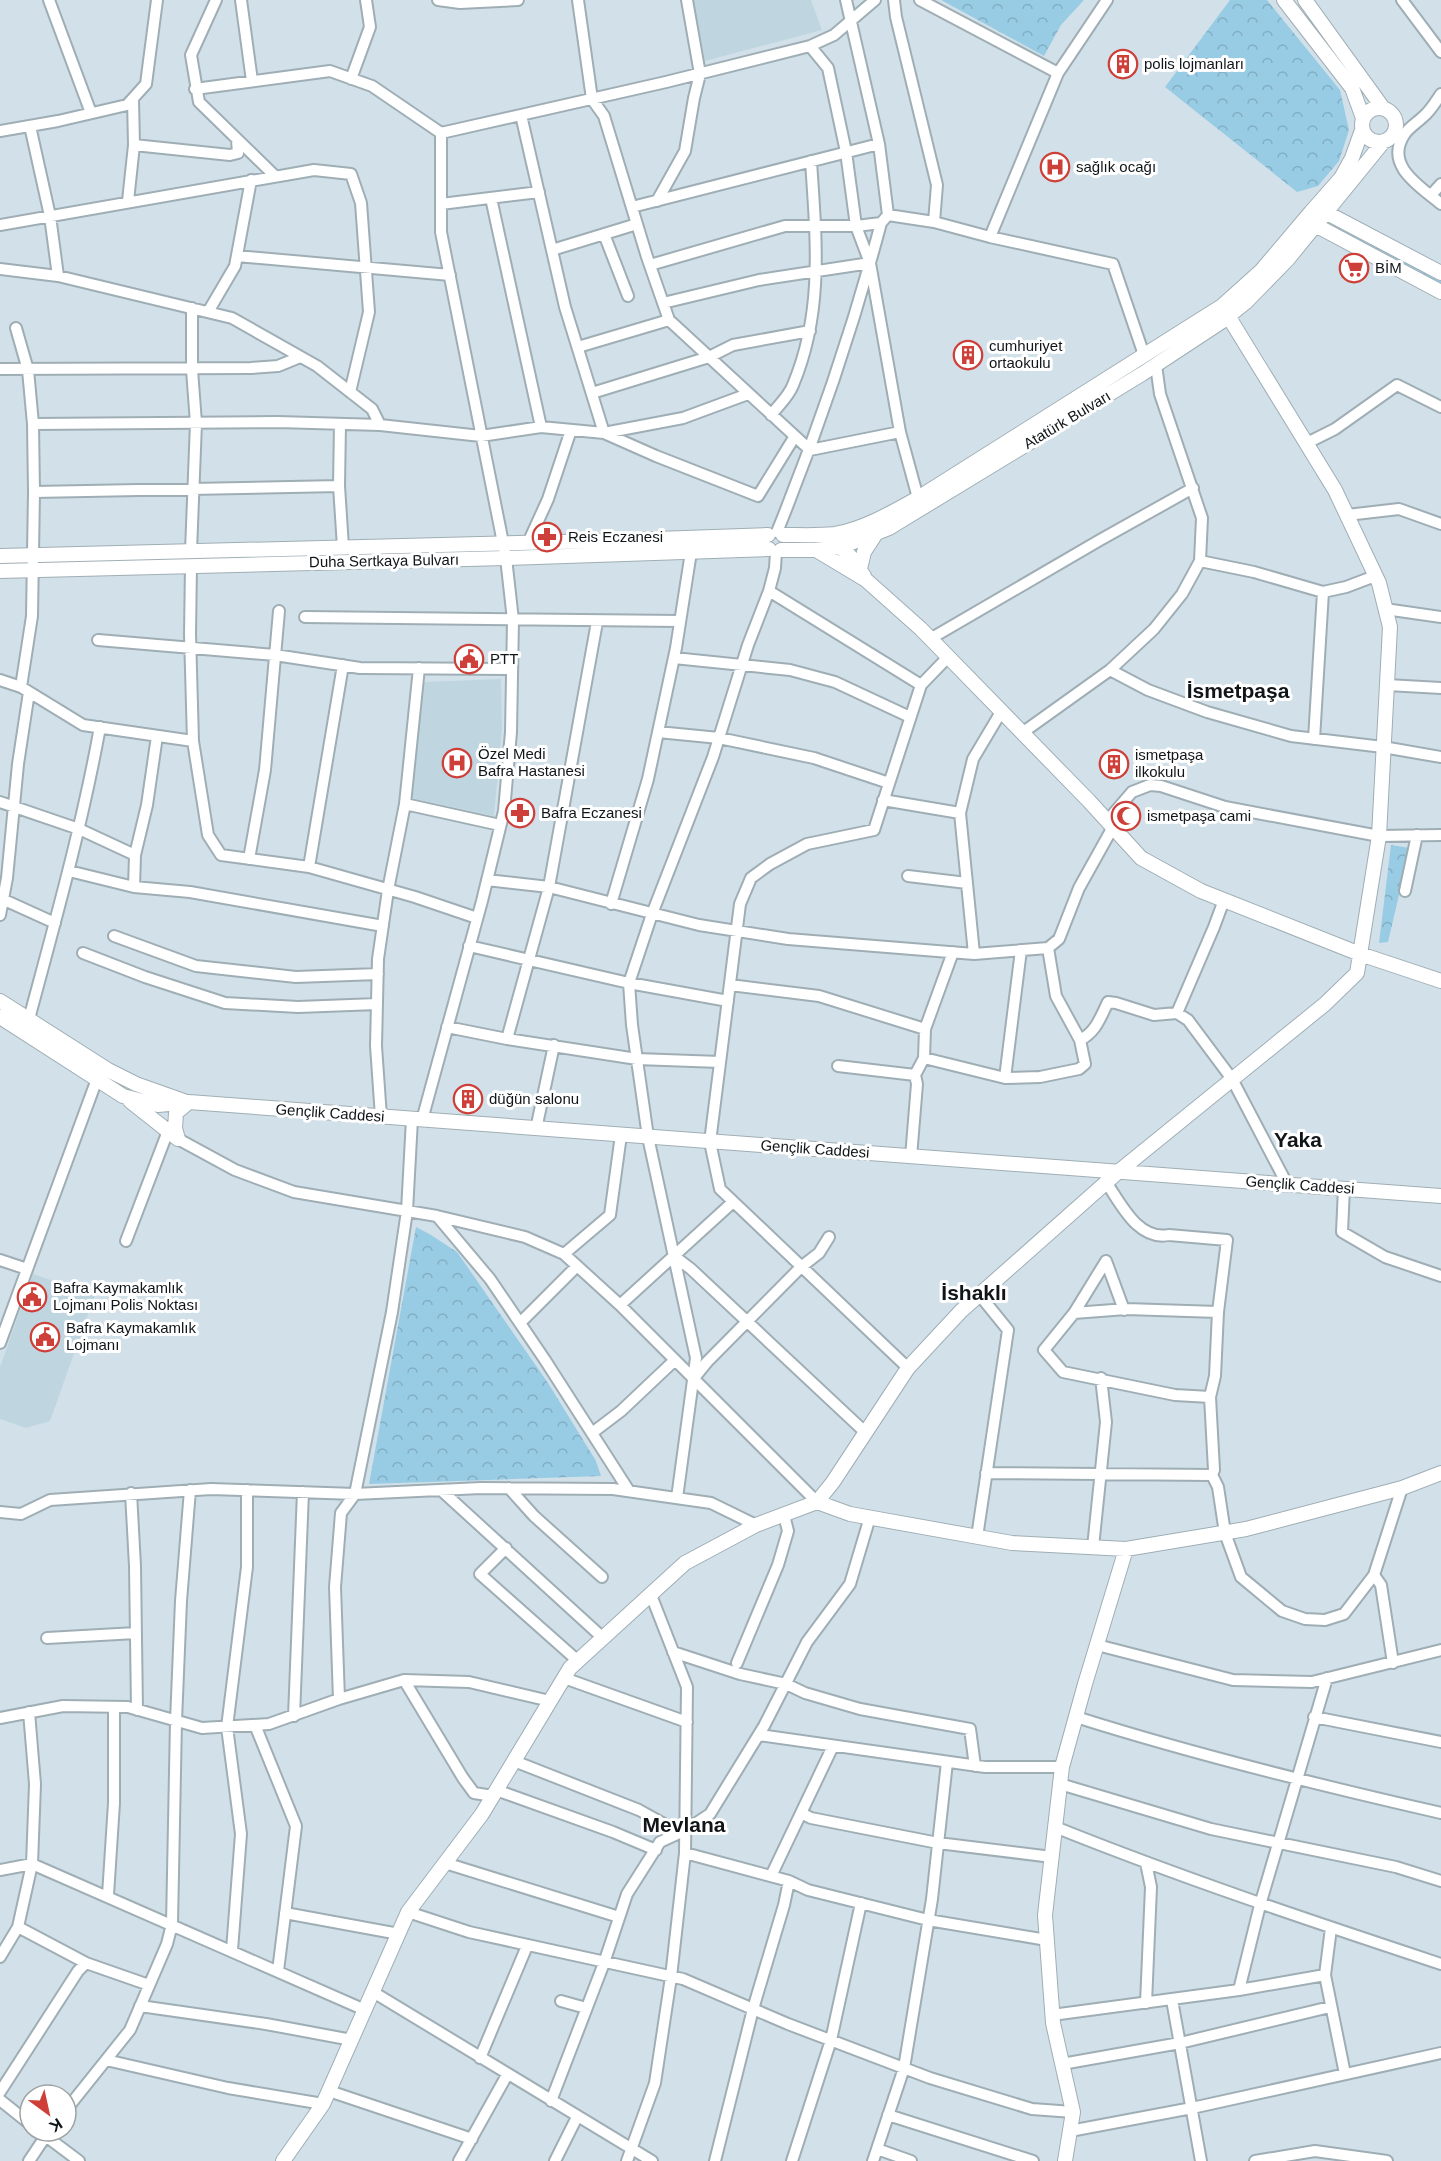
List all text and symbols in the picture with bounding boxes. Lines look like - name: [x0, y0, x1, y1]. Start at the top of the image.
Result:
- building icon: polis lojmanları: [1107, 48, 1139, 80]
- place label: polis lojmanları: [1144, 55, 1244, 72]
- hospital icon: sağlık ocağı: [1039, 151, 1071, 183]
- place label: sağlık ocağı: [1076, 158, 1156, 175]
- supermarket icon: BİM: [1338, 252, 1370, 284]
- place label: BİM: [1375, 259, 1402, 276]
- place label: cumhuriyet ortaokulu: [989, 337, 1063, 371]
- building icon: cumhuriyet ortaokulu: [952, 339, 984, 371]
- street label: Atatürk Bulvarı: [1020, 387, 1113, 452]
- pharmacy icon: Reis Eczanesi: [531, 521, 563, 553]
- place label: Reis Eczanesi: [568, 528, 663, 545]
- street label: Duha Sertkaya Bulvarı: [309, 551, 459, 570]
- public building icon: PTT: [453, 643, 485, 675]
- place label: PTT: [490, 650, 518, 667]
- district label: İsmetpaşa: [1187, 679, 1290, 702]
- place label: Özel Medi Bafra Hastanesi: [478, 745, 585, 779]
- place label: ismetpaşa ilkokulu: [1135, 746, 1204, 780]
- hospital icon: Özel Medi Bafra Hastanesi: [441, 747, 473, 779]
- building icon: ismetpaşa ilkokulu: [1098, 748, 1130, 780]
- pharmacy icon: Bafra Eczanesi: [504, 797, 536, 829]
- mosque icon: ismetpaşa cami: [1110, 800, 1142, 832]
- place label: Bafra Eczanesi: [541, 804, 642, 821]
- place label: ismetpaşa cami: [1147, 807, 1251, 824]
- building icon: düğün salonu: [452, 1083, 484, 1115]
- place label: düğün salonu: [489, 1090, 579, 1107]
- street label: Gençlik Caddesi: [275, 1100, 385, 1125]
- district label: Yaka: [1274, 1128, 1322, 1151]
- street label: Gençlik Caddesi: [760, 1136, 870, 1161]
- street label: Gençlik Caddesi: [1245, 1172, 1355, 1197]
- place label: Bafra Kaymakamlık Lojmanı Polis Noktası: [53, 1279, 198, 1313]
- public building icon: Bafra Kaymakamlık Lojmanı Polis Noktası: [16, 1281, 48, 1313]
- district label: İshaklı: [941, 1281, 1007, 1304]
- place label: Bafra Kaymakamlık Lojmanı: [66, 1319, 197, 1353]
- public building icon: Bafra Kaymakamlık Lojmanı: [29, 1321, 61, 1353]
- district label: Mevlana: [643, 1813, 726, 1836]
- north arrow: [18, 2083, 78, 2143]
- text: K: [46, 2115, 65, 2136]

